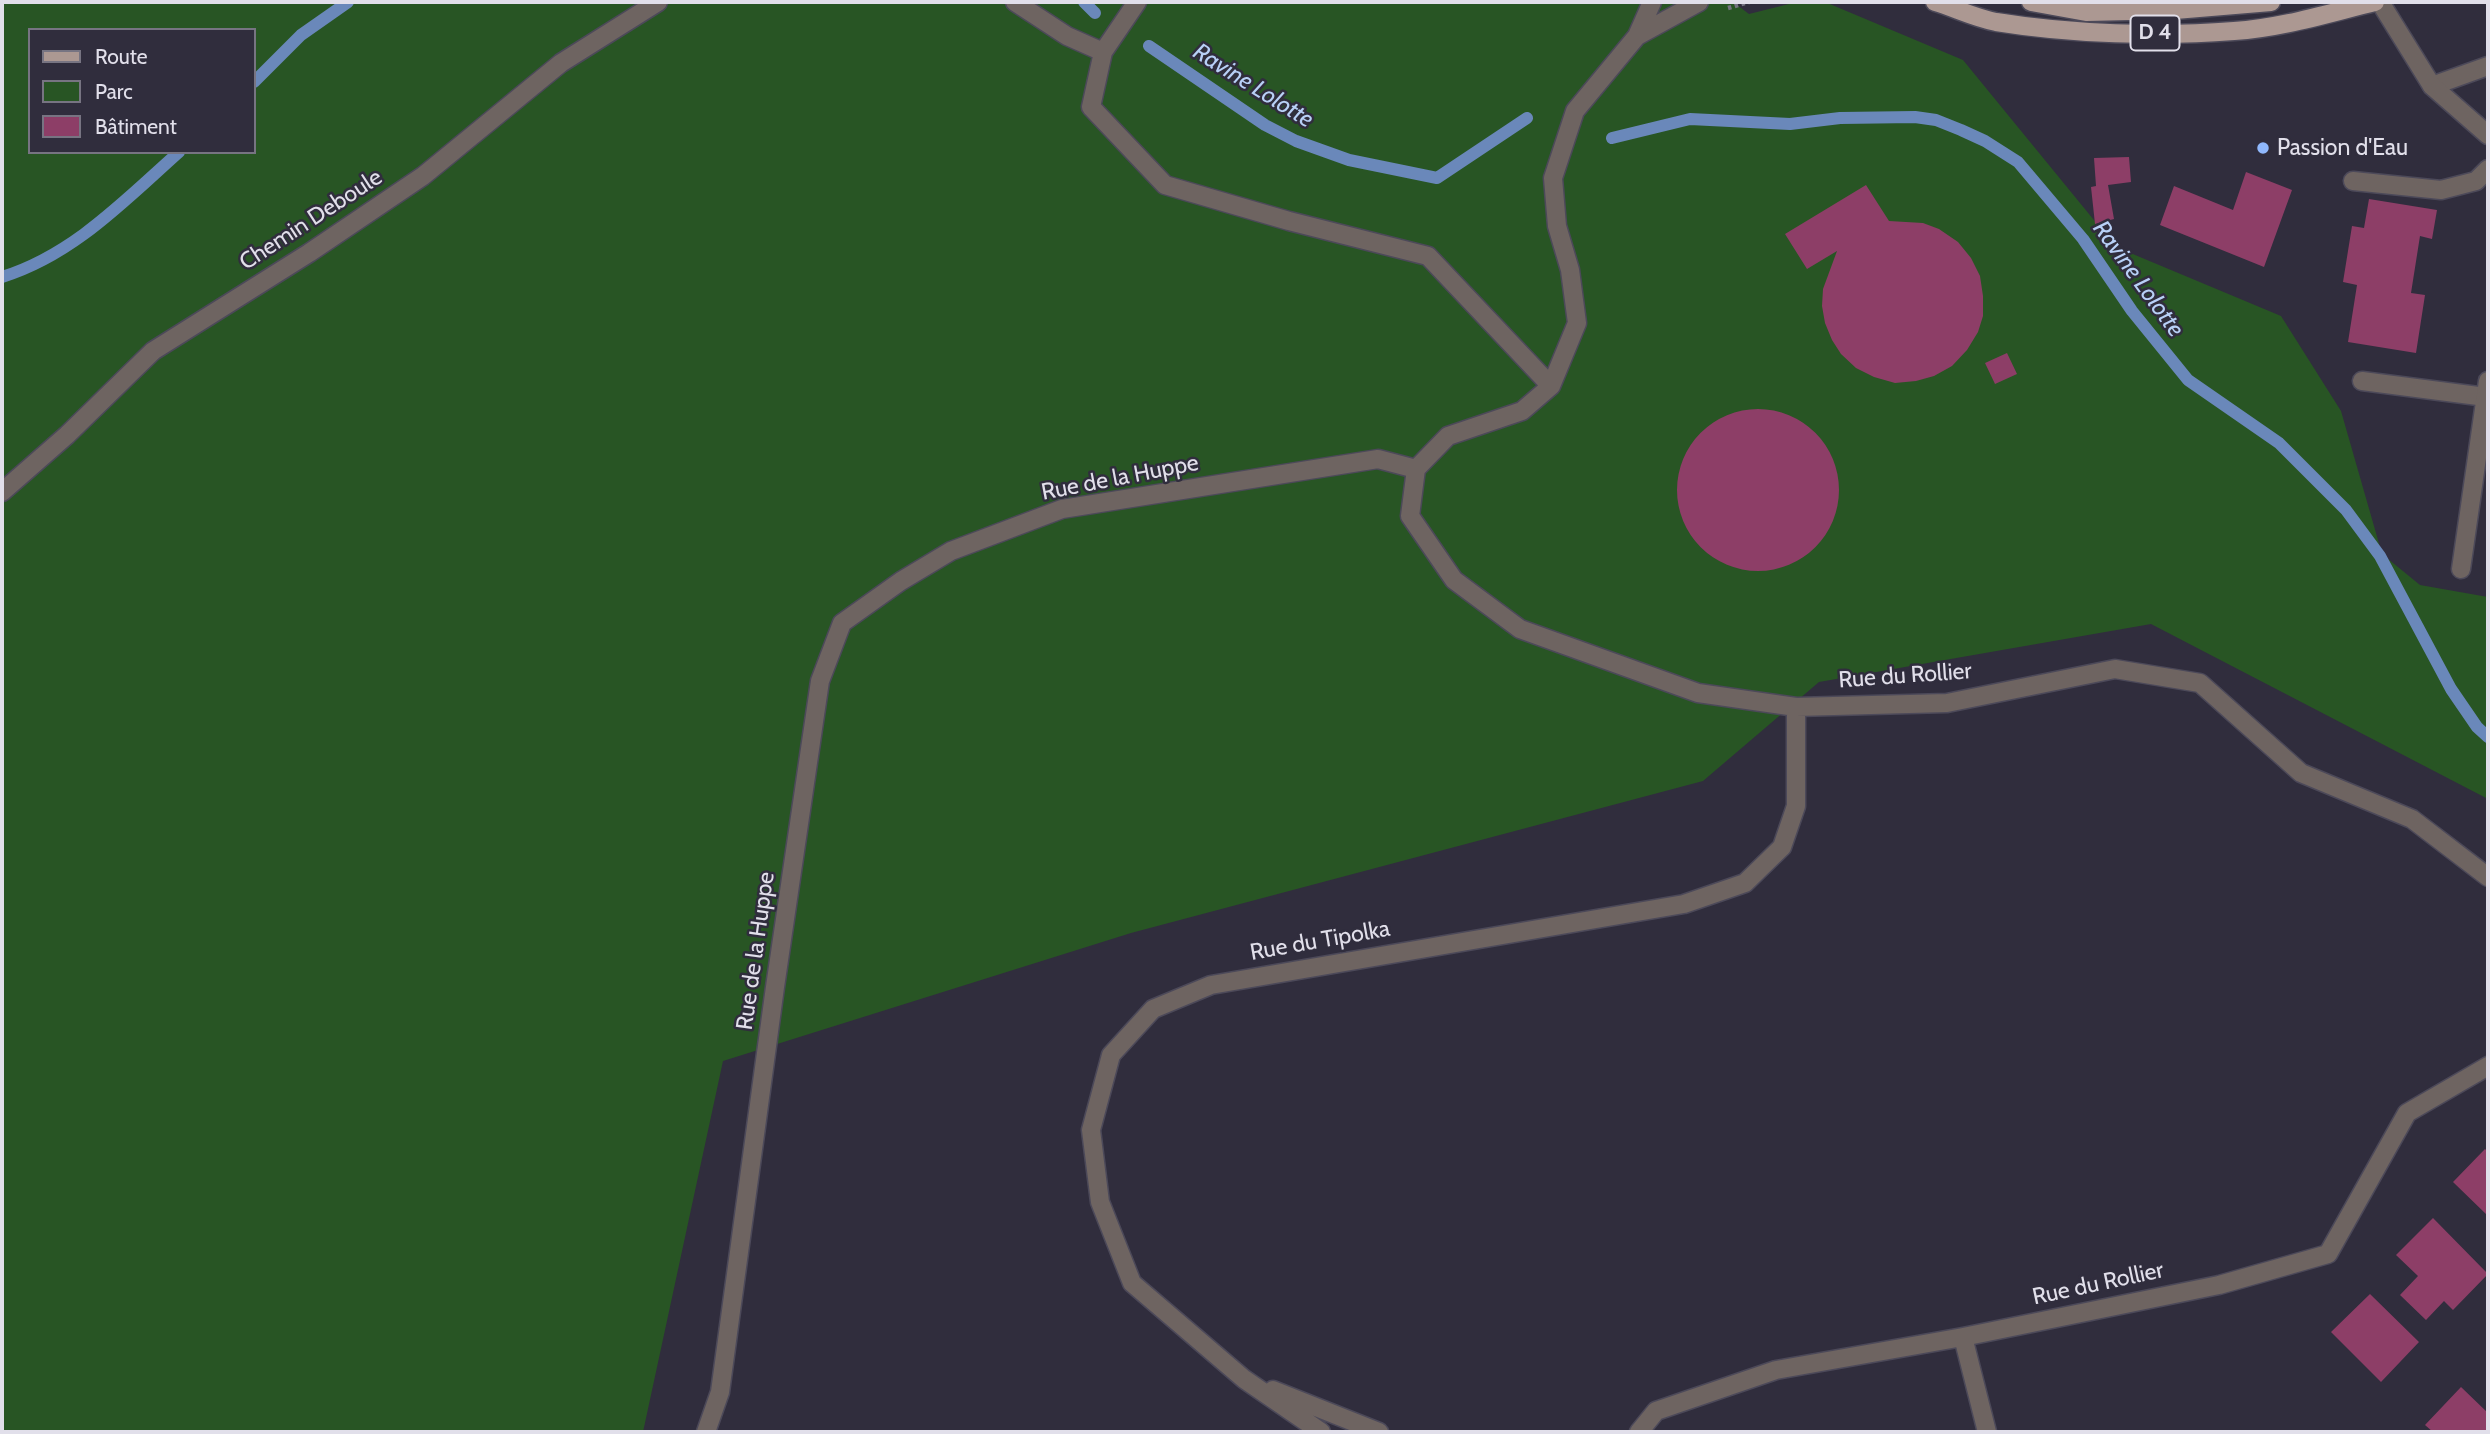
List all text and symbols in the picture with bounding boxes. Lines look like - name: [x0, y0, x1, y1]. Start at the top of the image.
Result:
- road number: D 4: [2130, 16, 2180, 50]
- legend: [28, 28, 256, 154]
- water label: Ravine Lolotte: [1188, 38, 1318, 134]
- text: Route: [95, 44, 148, 69]
- text: Parc: [95, 79, 133, 104]
- text: Bâtiment: [95, 114, 177, 139]
- place label: Passion d'Eau: [2277, 134, 2408, 162]
- marker: Passion d'Eau: [2255, 140, 2271, 156]
- street label: Chemin Deboule: [235, 164, 387, 276]
- water label: Ravine Lolotte: [2086, 215, 2190, 343]
- street label: Rue de la Huppe: [1039, 449, 1201, 507]
- street label: Rue du Rollier: [1837, 658, 1973, 694]
- street label: Rue de la Huppe: [731, 870, 781, 1032]
- street label: Rue du Tipolka: [1248, 915, 1392, 967]
- street label: Rue du Rollier: [2030, 1257, 2166, 1311]

